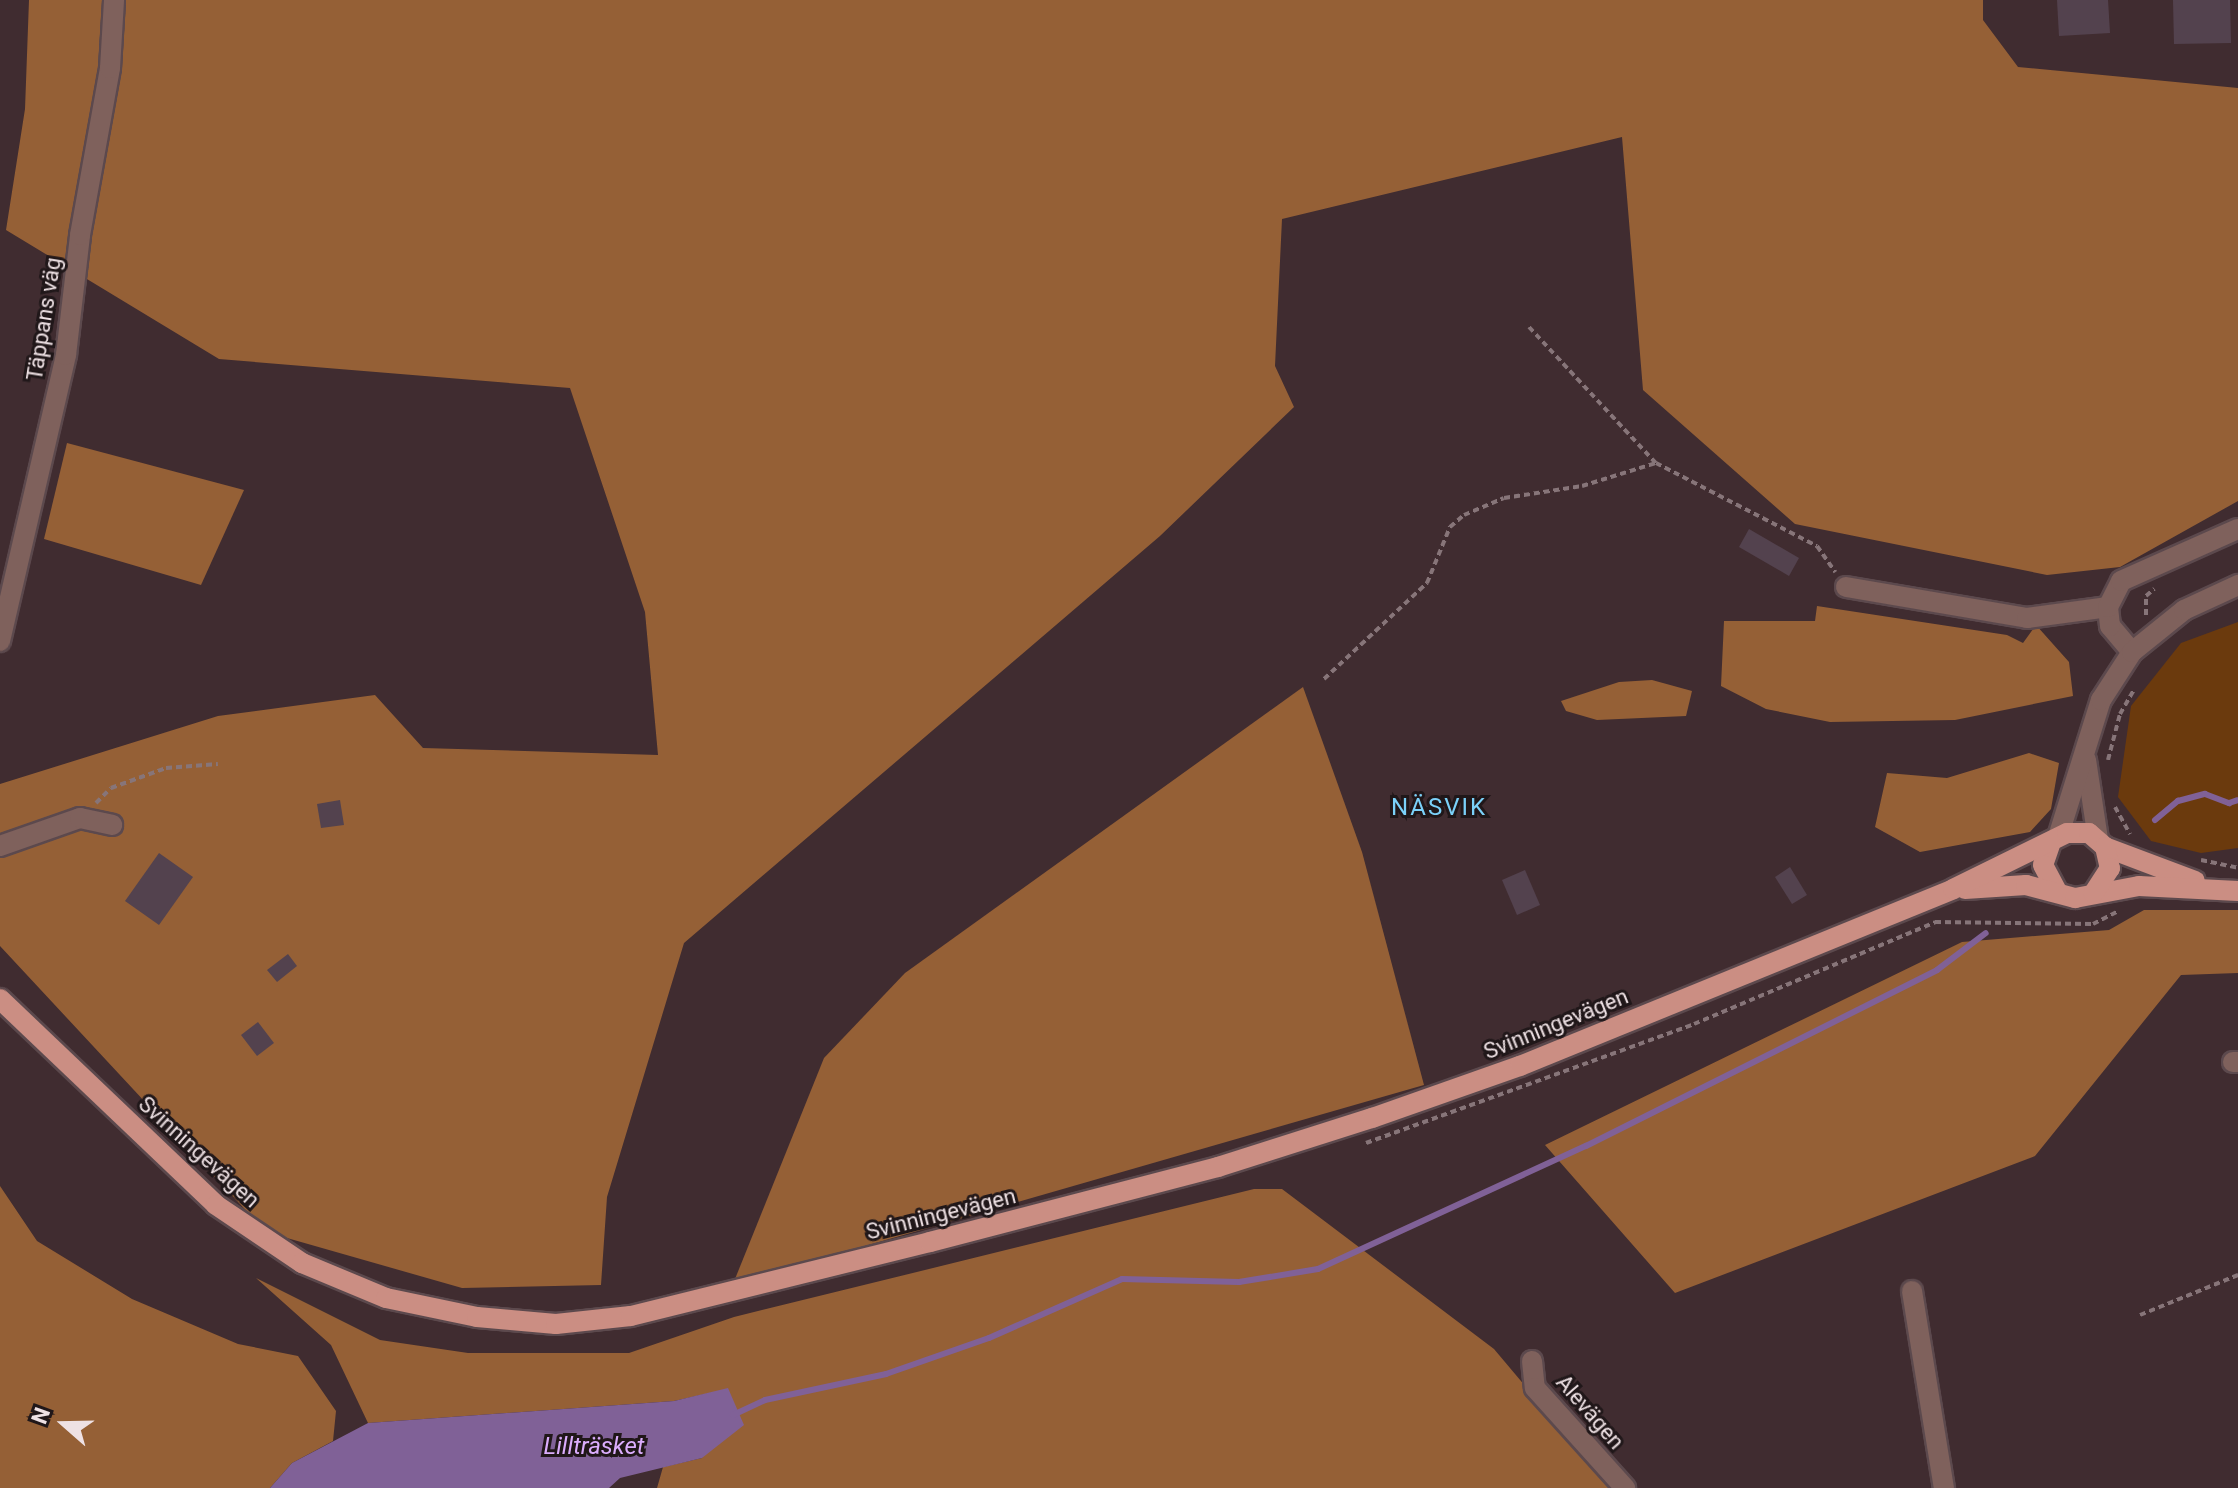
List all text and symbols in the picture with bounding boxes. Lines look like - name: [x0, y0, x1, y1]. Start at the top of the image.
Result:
- street label: Täppans väg: [21, 256, 67, 382]
- district label: NÄSVIK: [1391, 794, 1487, 822]
- street label: Svinningevägen: [1480, 983, 1632, 1065]
- street label: Svinningevägen: [133, 1091, 265, 1213]
- street label: Svinningevägen: [863, 1183, 1019, 1245]
- street label: Alevägen: [1551, 1369, 1629, 1455]
- north arrow: [24, 1384, 104, 1464]
- text: N: [27, 1404, 55, 1427]
- water label: Lillträsket: [544, 1433, 644, 1461]

